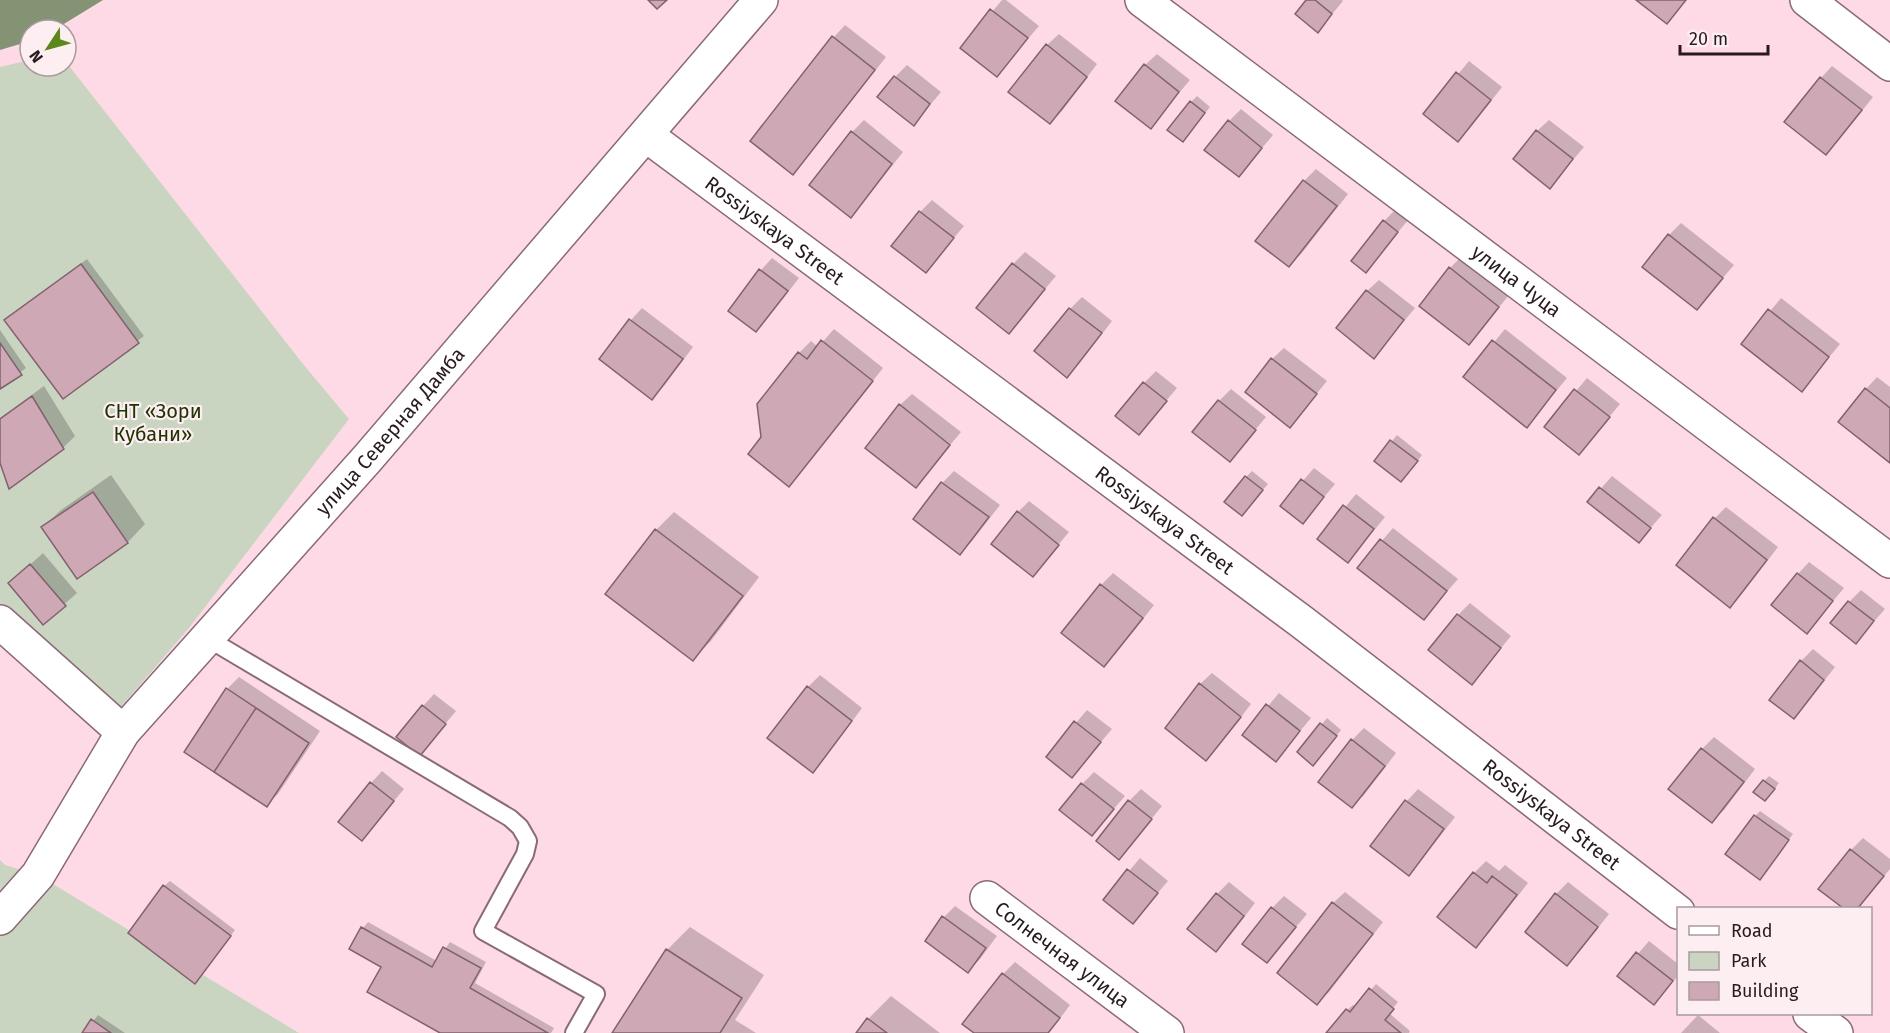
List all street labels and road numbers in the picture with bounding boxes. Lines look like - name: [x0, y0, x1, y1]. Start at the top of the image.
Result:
- street label: Rossiyskaya Street: [700, 171, 849, 290]
- street label: улица Чуца: [1467, 239, 1566, 322]
- street label: улица Северная Дамба: [311, 342, 470, 520]
- street label: Rossiyskaya Street: [1090, 461, 1240, 580]
- street label: Rossiyskaya Street: [1478, 754, 1626, 875]
- street label: Солнечная улица: [990, 896, 1134, 1013]

